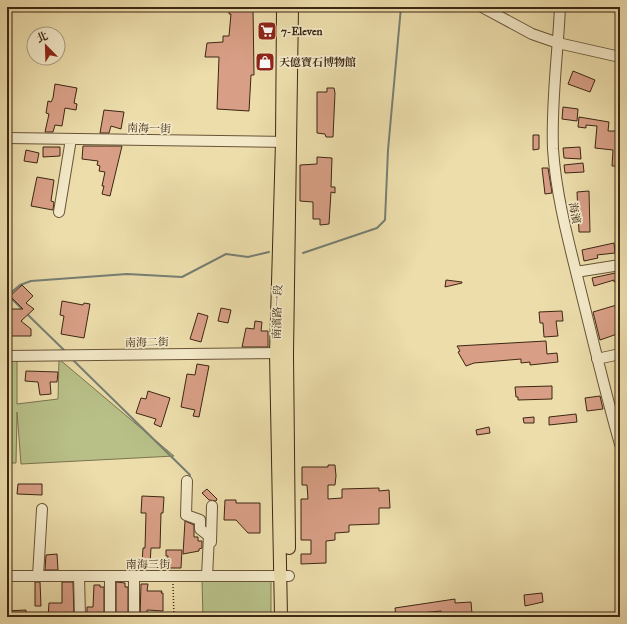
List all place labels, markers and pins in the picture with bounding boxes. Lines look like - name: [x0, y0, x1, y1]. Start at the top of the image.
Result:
- supermarket icon: 7-Eleven: [256, 20, 278, 42]
- place label: 7-Eleven: [281, 25, 322, 38]
- shop icon: 天億寶石博物館: [254, 51, 276, 73]
- place label: 天億寶石博物館: [279, 56, 356, 69]

